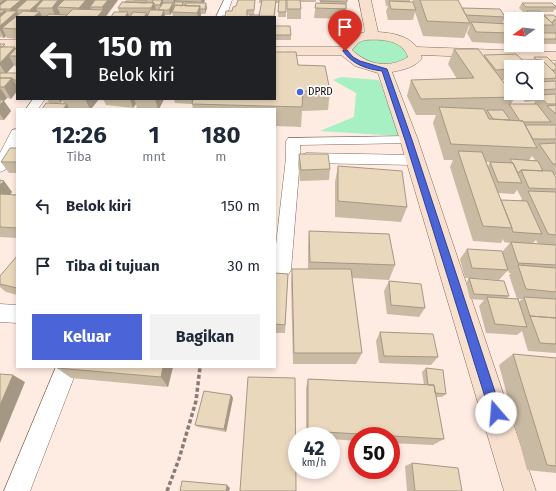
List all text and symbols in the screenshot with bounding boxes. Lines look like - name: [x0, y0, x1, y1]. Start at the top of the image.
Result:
- pin: [328, 10, 362, 51]
- north arrow: [504, 12, 544, 52]
- map controls: [504, 12, 544, 100]
- icon: arrive: [334, 16, 356, 38]
- text: 150 m: [98, 30, 173, 63]
- icon: left: [32, 32, 84, 84]
- button: search: [504, 60, 544, 100]
- text: Belok kiri: [98, 64, 175, 86]
- place label: DPRD: [308, 86, 333, 98]
- marker: DPRD: [295, 87, 305, 97]
- text: 12:26: [52, 121, 107, 149]
- text: 1: [148, 121, 160, 149]
- text: 180: [201, 121, 240, 149]
- text: Tiba: [67, 149, 92, 164]
- text: mnt: [142, 149, 166, 164]
- text: m: [215, 149, 226, 164]
- icon: left: [32, 195, 54, 217]
- text: Belok kiri: [66, 197, 131, 215]
- text: 150 m: [221, 197, 260, 215]
- icon: arrive: [32, 255, 54, 277]
- text: Tiba di tujuan: [66, 257, 160, 275]
- text: 30 m: [227, 257, 260, 275]
- button: Keluar: [32, 314, 142, 360]
- button: Bagikan: [150, 314, 260, 360]
- position arrow: [475, 392, 517, 434]
- speed limit sign: 50: [348, 427, 400, 479]
- text: 42: [303, 436, 325, 460]
- text: km/h: [302, 457, 326, 469]

